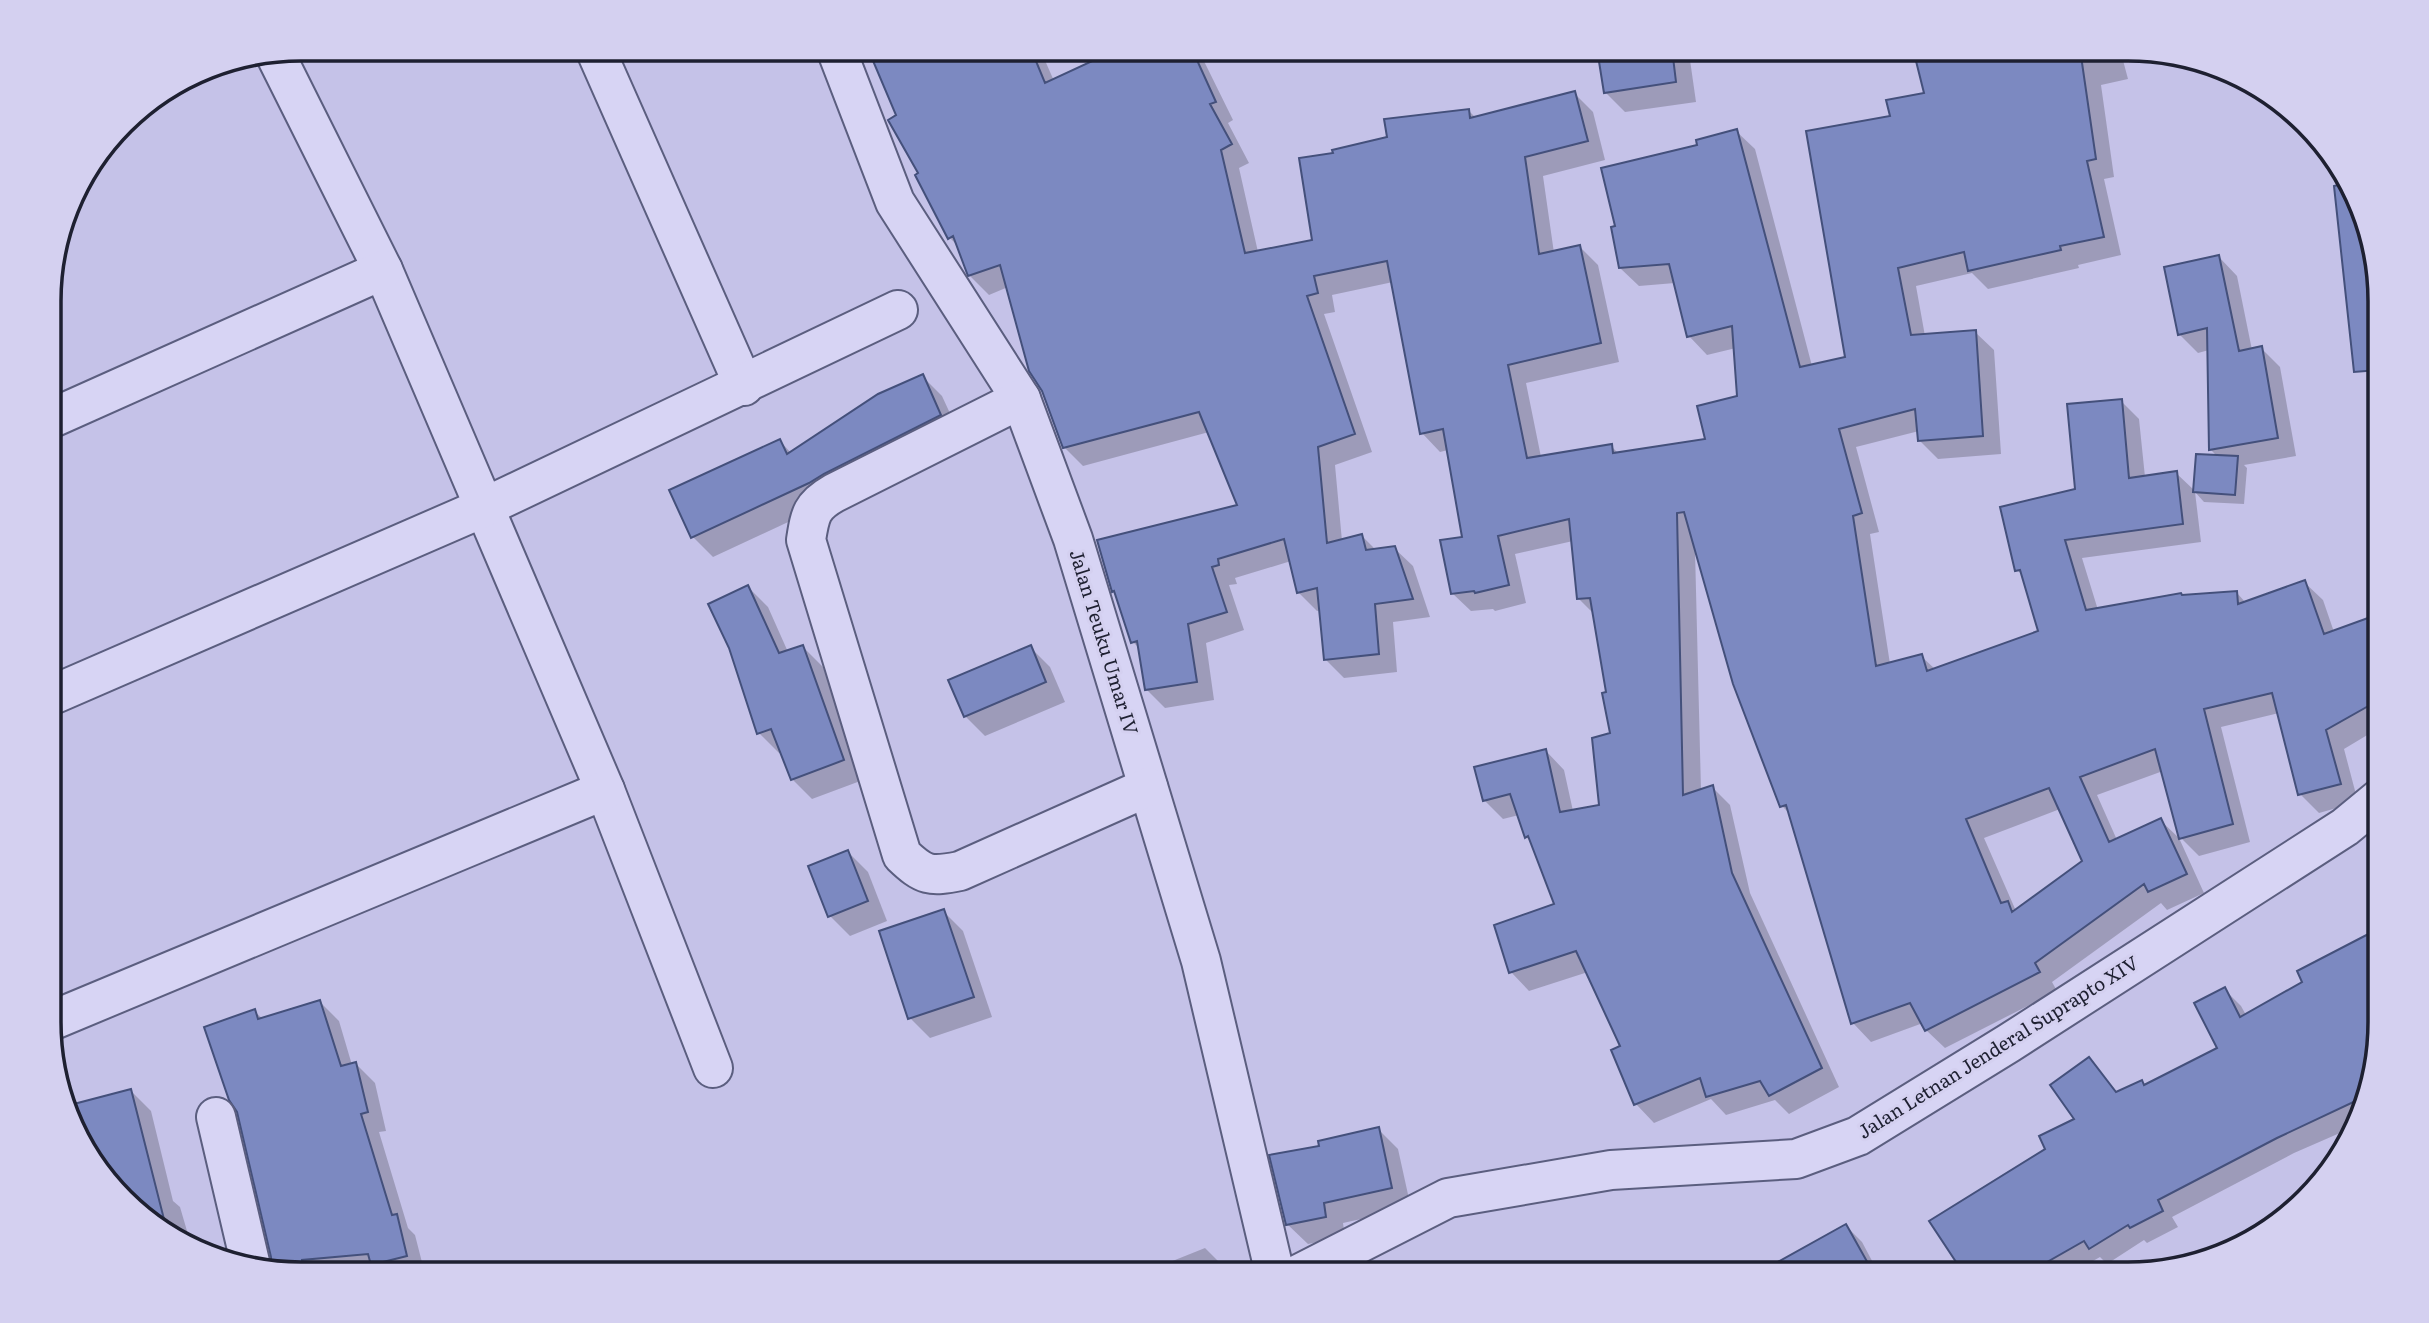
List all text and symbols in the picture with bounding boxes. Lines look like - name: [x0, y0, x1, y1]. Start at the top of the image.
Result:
- street label: Jalan Teuku Umar IV: [1063, 545, 1147, 738]
- street label: Jalan Letnan Jenderal Suprapto XIV: [1852, 948, 2143, 1144]

